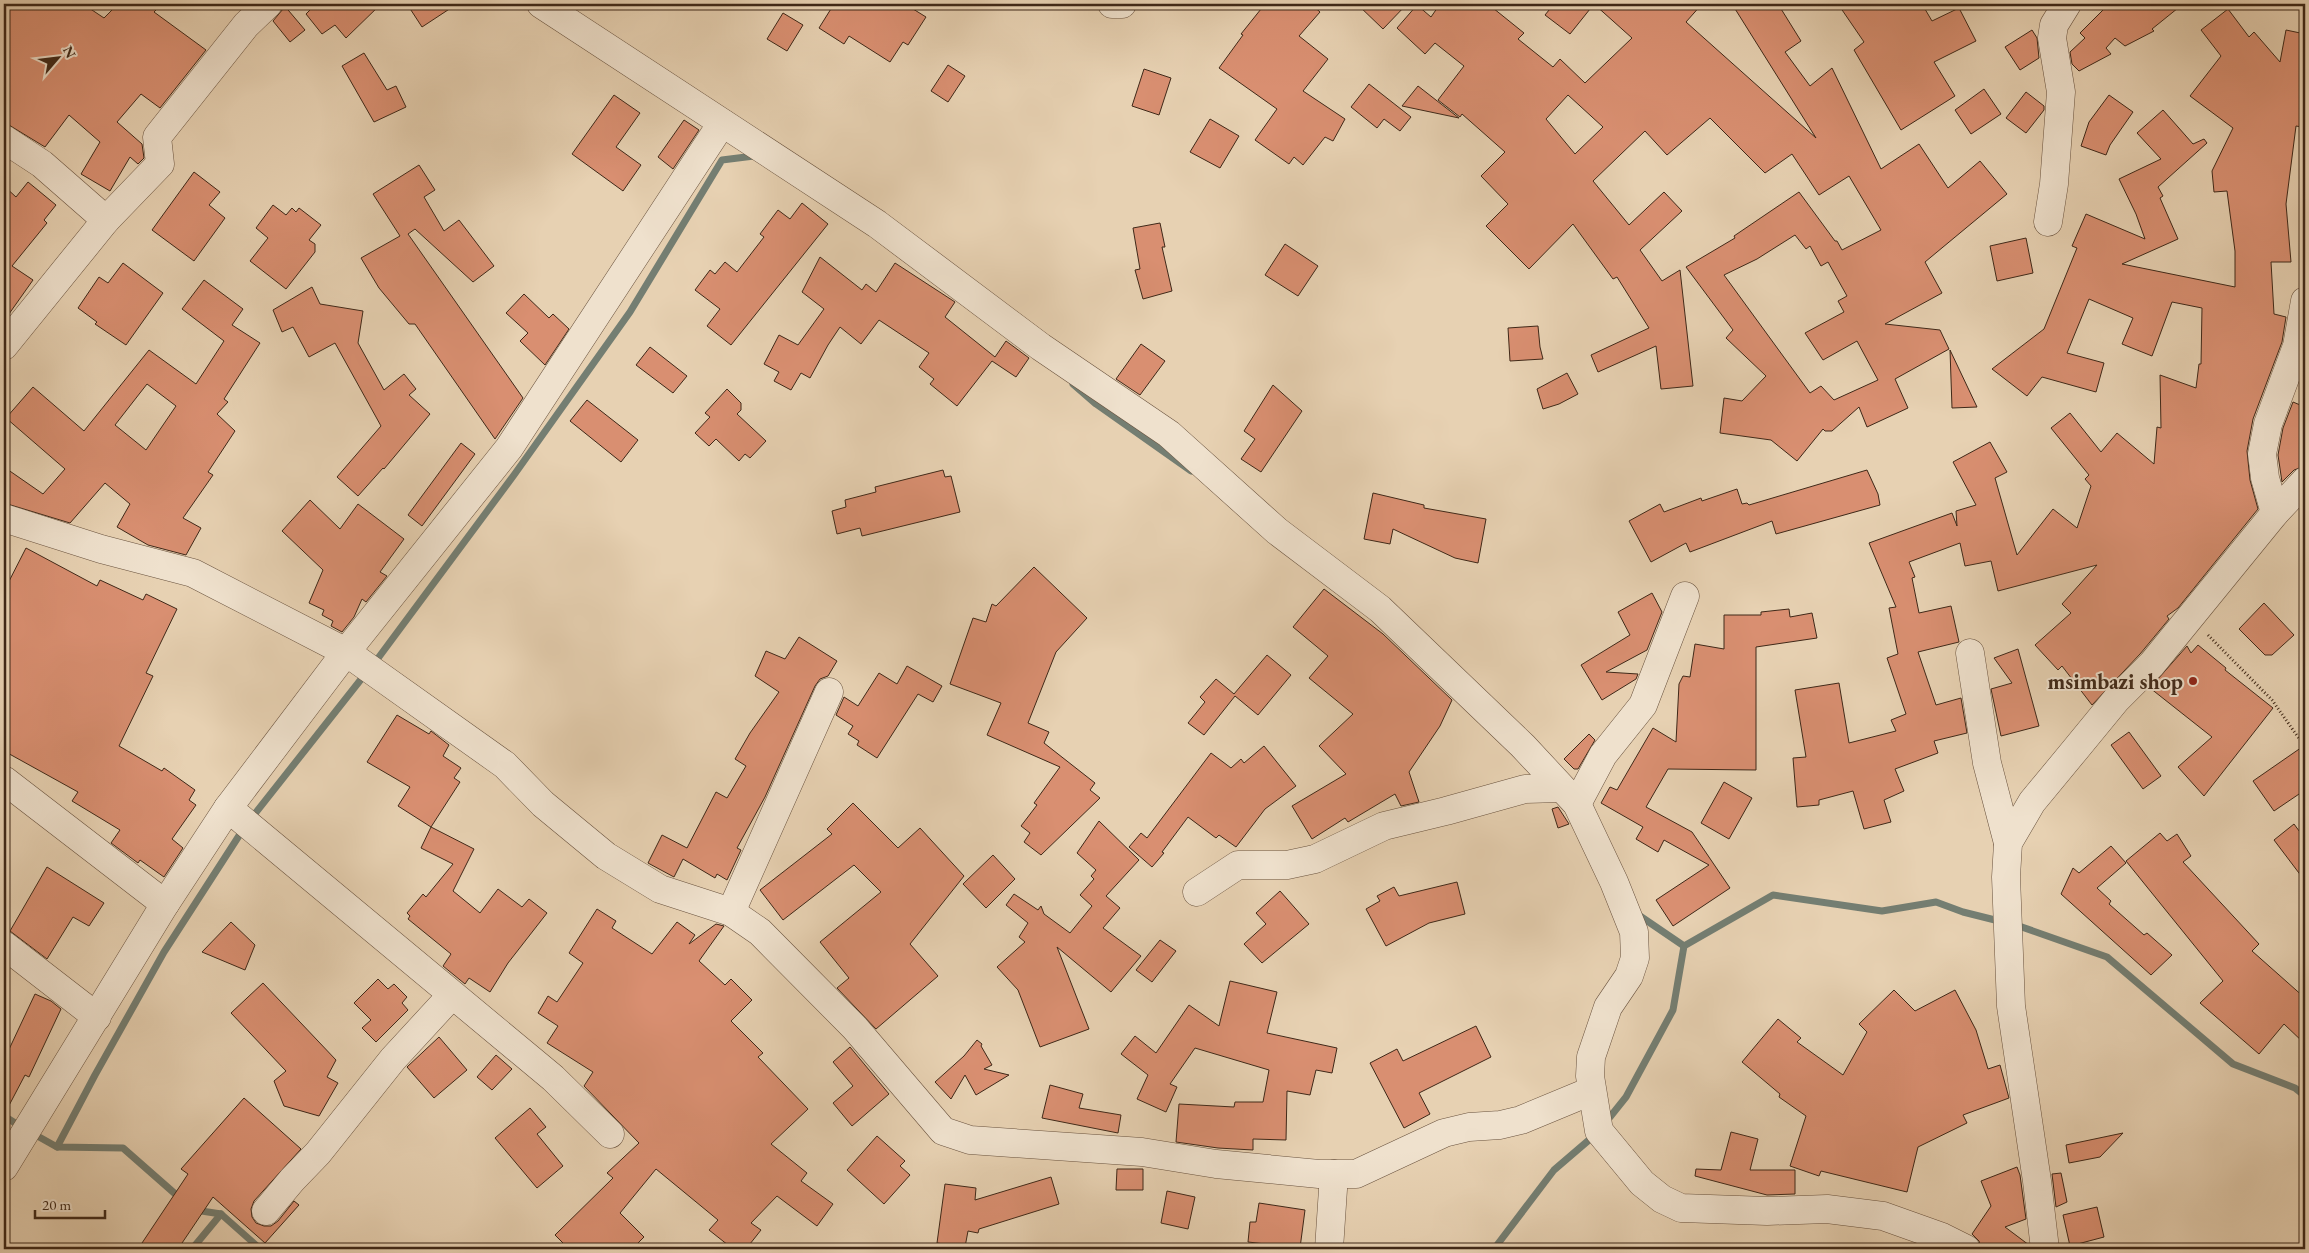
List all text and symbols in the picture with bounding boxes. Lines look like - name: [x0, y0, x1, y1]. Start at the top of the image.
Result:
- north arrow: [32, 32, 82, 82]
- text: N: [59, 43, 80, 62]
- place label: msimbazi shop: [2048, 667, 2183, 696]
- marker: msimbazi shop: [2187, 675, 2199, 687]
- scale bar: [35, 1188, 105, 1220]
- text: 20 m: [42, 1195, 71, 1214]

